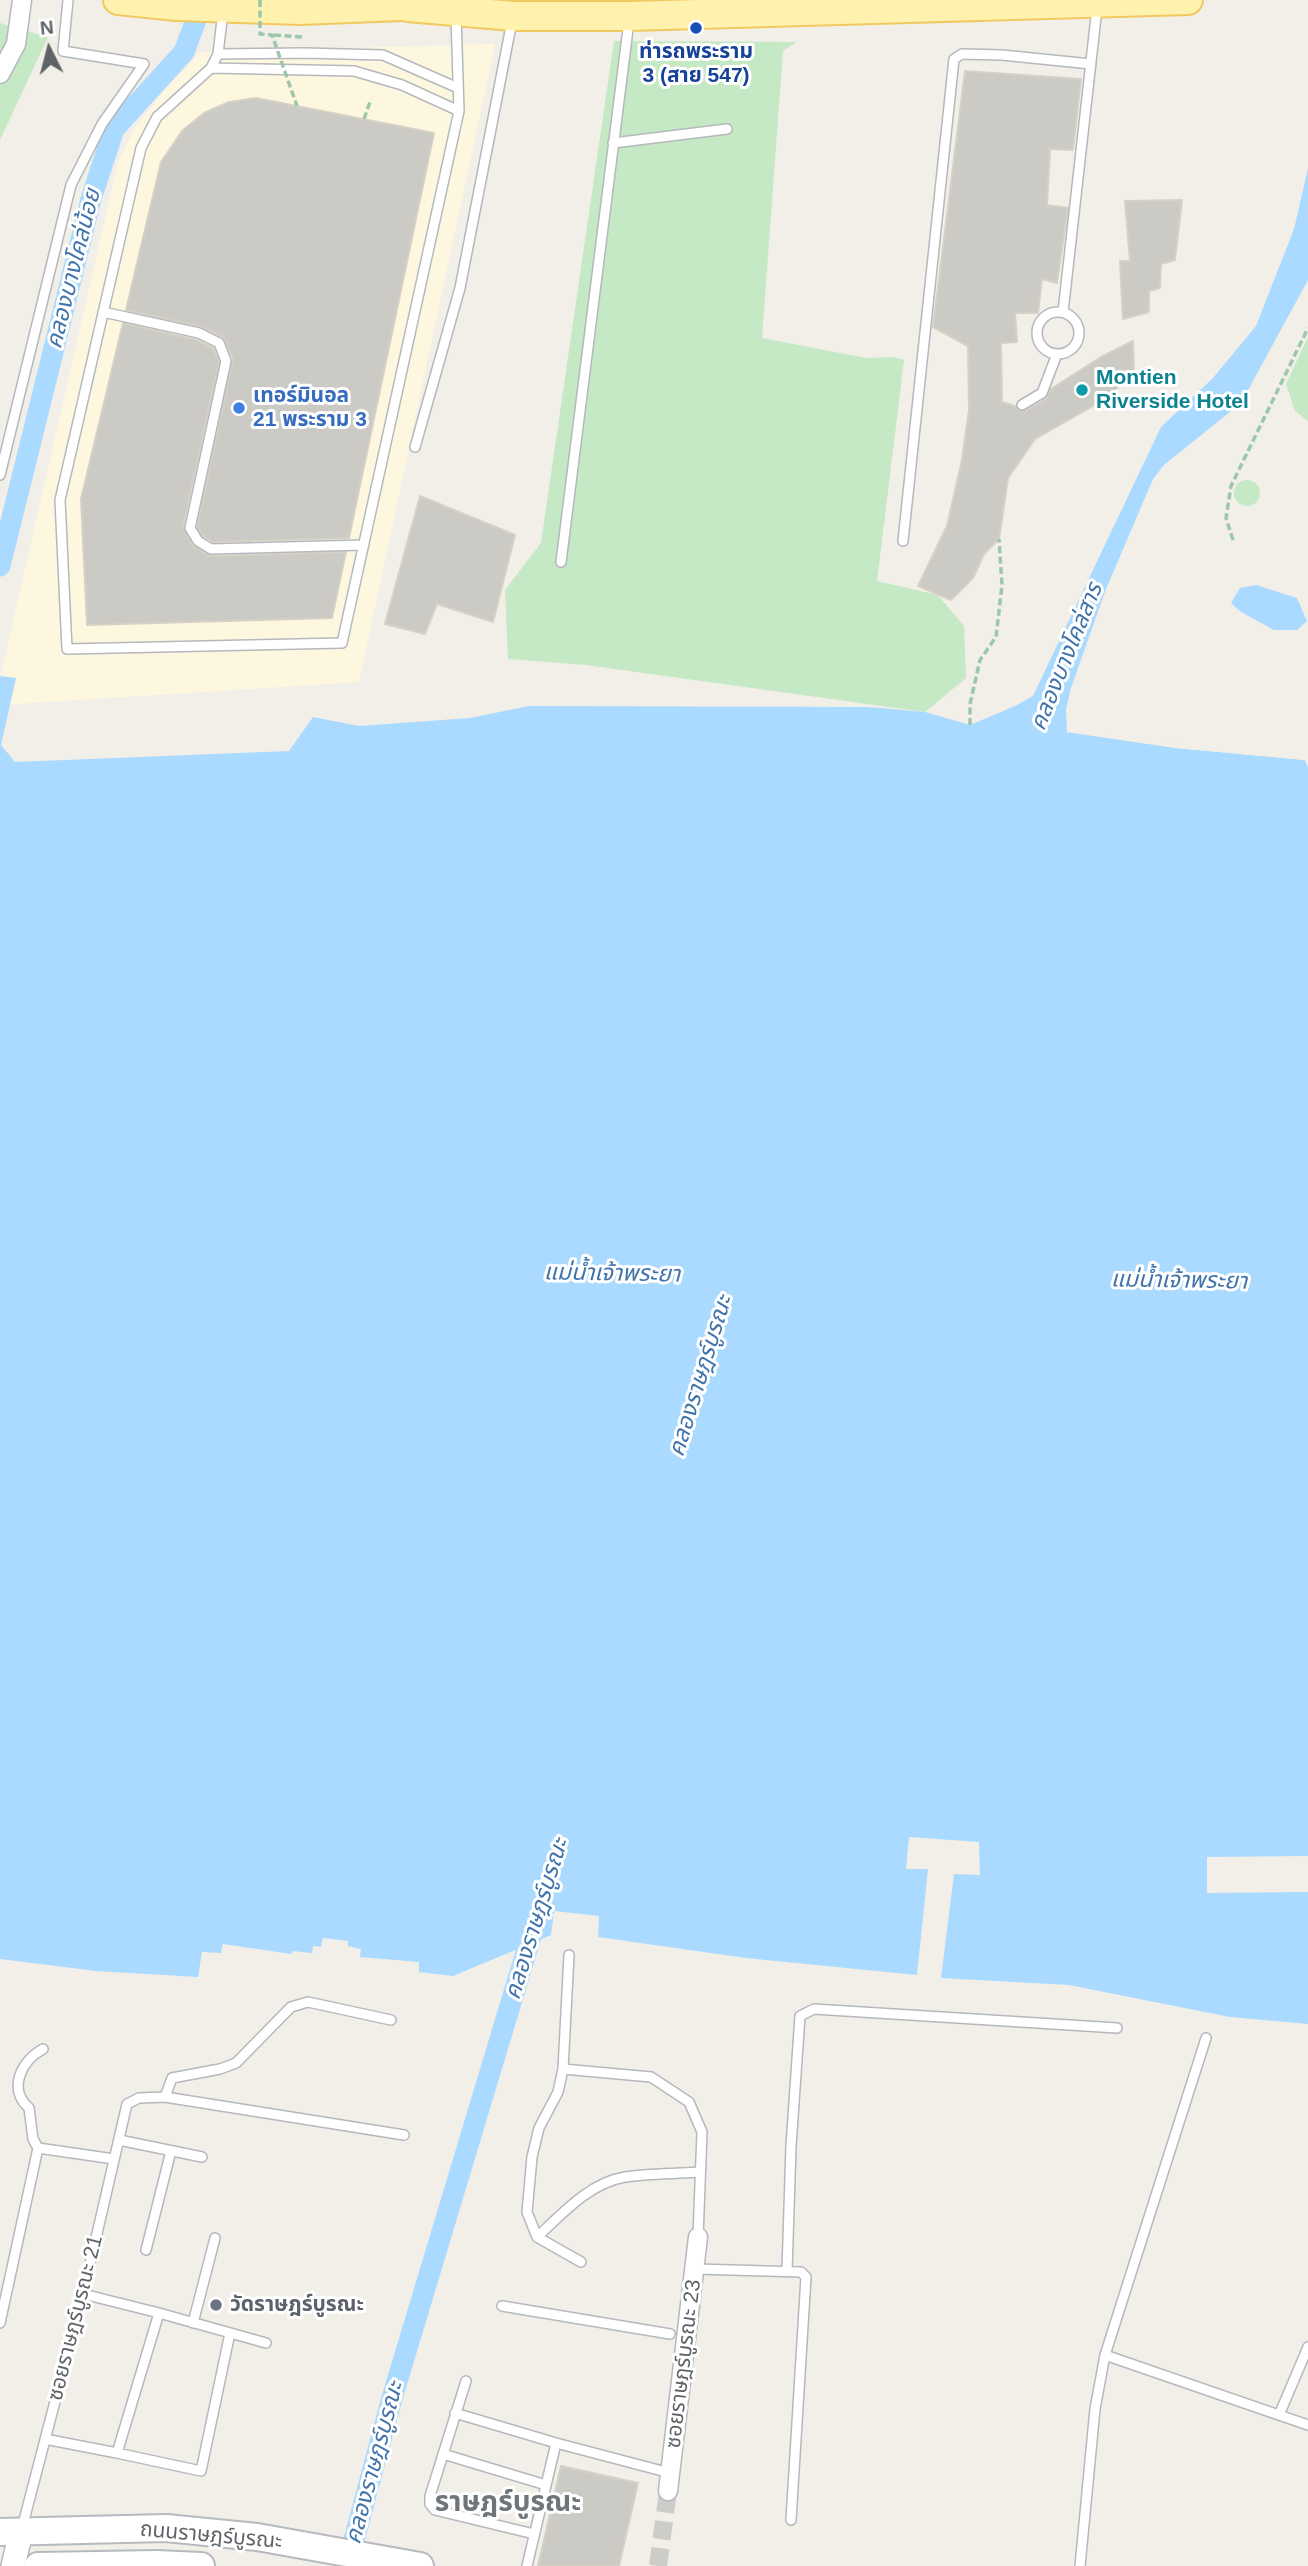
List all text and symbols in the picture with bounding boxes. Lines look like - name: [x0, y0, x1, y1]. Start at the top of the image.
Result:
- north arrow: [14, 14, 84, 84]
- text: N: [39, 16, 55, 39]
- marker: ท่ารถพระราม 3 (สาย 547): [688, 20, 704, 36]
- place label: ท่ารถพระราม 3 (สาย 547): [639, 39, 753, 89]
- water label: คลองบางโคล่น้อย: [41, 186, 107, 352]
- place label: Montien Riverside Hotel: [1096, 365, 1249, 415]
- marker: Montien Riverside Hotel: [1074, 382, 1090, 398]
- place label: เทอร์มินอล 21 พระราม 3: [253, 383, 367, 433]
- marker: เทอร์มินอล 21 พระราม 3: [231, 400, 247, 416]
- water label: คลองบางโคล่สาร: [1025, 579, 1109, 735]
- water label: แม่น้ำเจ้าพระยา: [544, 1259, 680, 1289]
- water label: แม่น้ำเจ้าพระยา: [1111, 1266, 1247, 1296]
- water label: คลองราษฎร์บูรณะ: [663, 1292, 739, 1460]
- water label: คลองราษฎร์บูรณะ: [499, 1835, 575, 2003]
- street label: ซอยราษฎร์บูรณะ 21: [43, 2233, 109, 2403]
- street label: ซอยราษฎร์บูรณะ 23: [661, 2278, 707, 2450]
- place label: วัดราษฎร์บูรณะ: [230, 2292, 364, 2318]
- marker: วัดราษฎร์บูรณะ: [208, 2297, 224, 2313]
- water label: คลองราษฎร์บูรณะ: [340, 2379, 410, 2547]
- district label: ราษฎร์บูรณะ: [435, 2486, 581, 2520]
- street label: ถนนราษฎร์บูรณะ: [139, 2517, 283, 2555]

